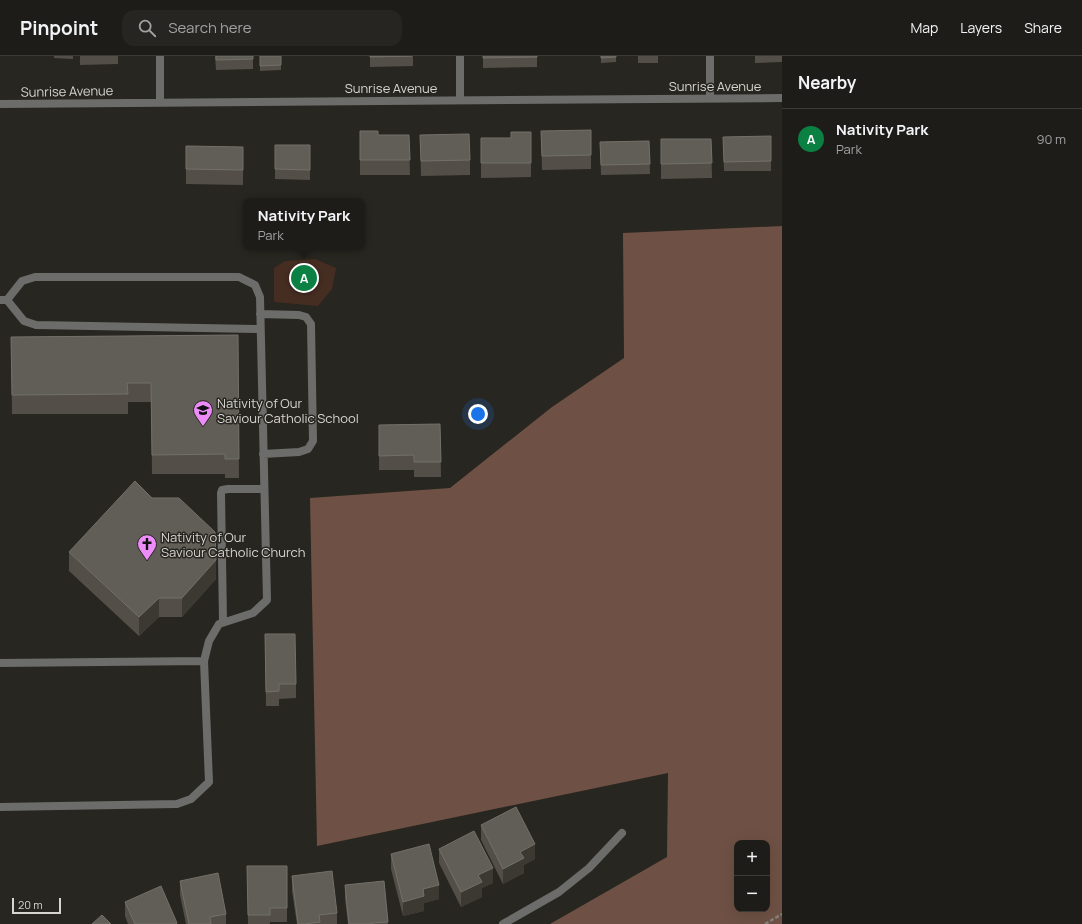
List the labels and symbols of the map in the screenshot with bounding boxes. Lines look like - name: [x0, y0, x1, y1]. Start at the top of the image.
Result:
- street label: Sunrise Avenue: [669, 77, 762, 95]
- street label: Sunrise Avenue: [345, 79, 438, 97]
- street label: Sunrise Avenue: [20, 81, 114, 101]
- pin: A: [291, 263, 317, 293]
- place label: Nativity of Our Saviour Catholic School: [217, 394, 359, 427]
- school or university icon: Nativity of Our Saviour Catholic School: [192, 399, 214, 427]
- your location: [468, 404, 488, 424]
- place label: Nativity of Our Saviour Catholic Church: [161, 528, 306, 561]
- church icon: Nativity of Our Saviour Catholic Church: [136, 533, 158, 561]
- scale bar: [12, 896, 61, 915]

